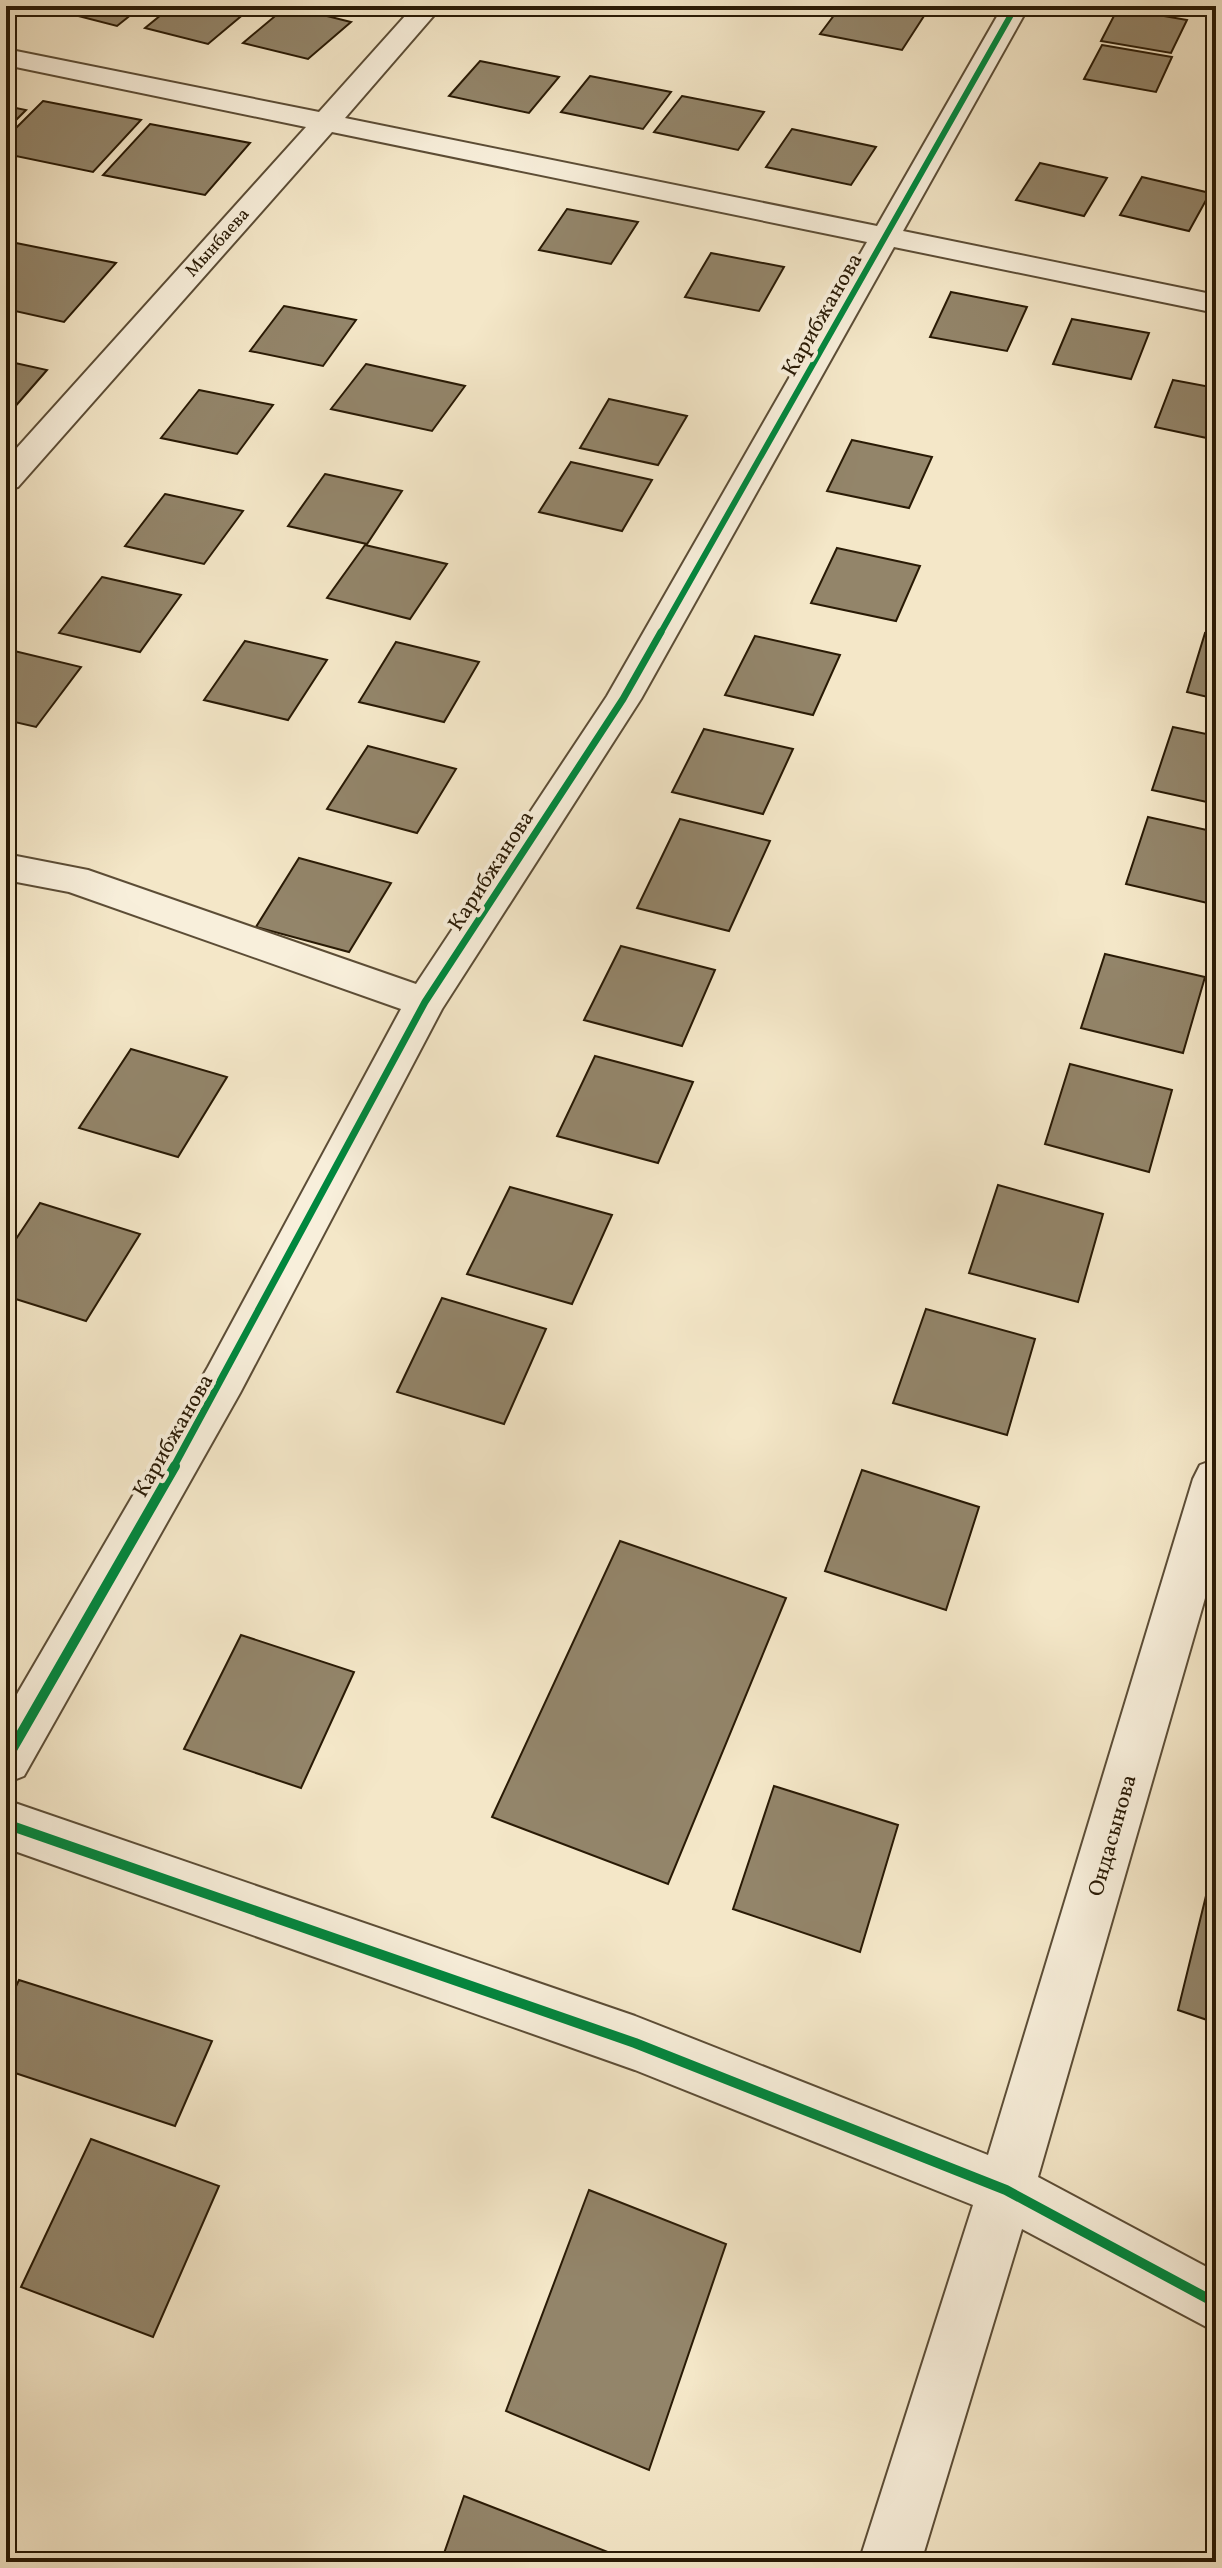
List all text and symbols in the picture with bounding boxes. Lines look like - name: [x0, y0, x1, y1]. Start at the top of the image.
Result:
- street label: Мынбаева: [180, 203, 256, 283]
- street label: Карибжанова: [775, 248, 871, 383]
- street label: Карибжанова: [441, 805, 543, 938]
- street label: Карибжанова: [126, 1369, 222, 1504]
- street label: Ондасынова: [1081, 1771, 1146, 1900]

